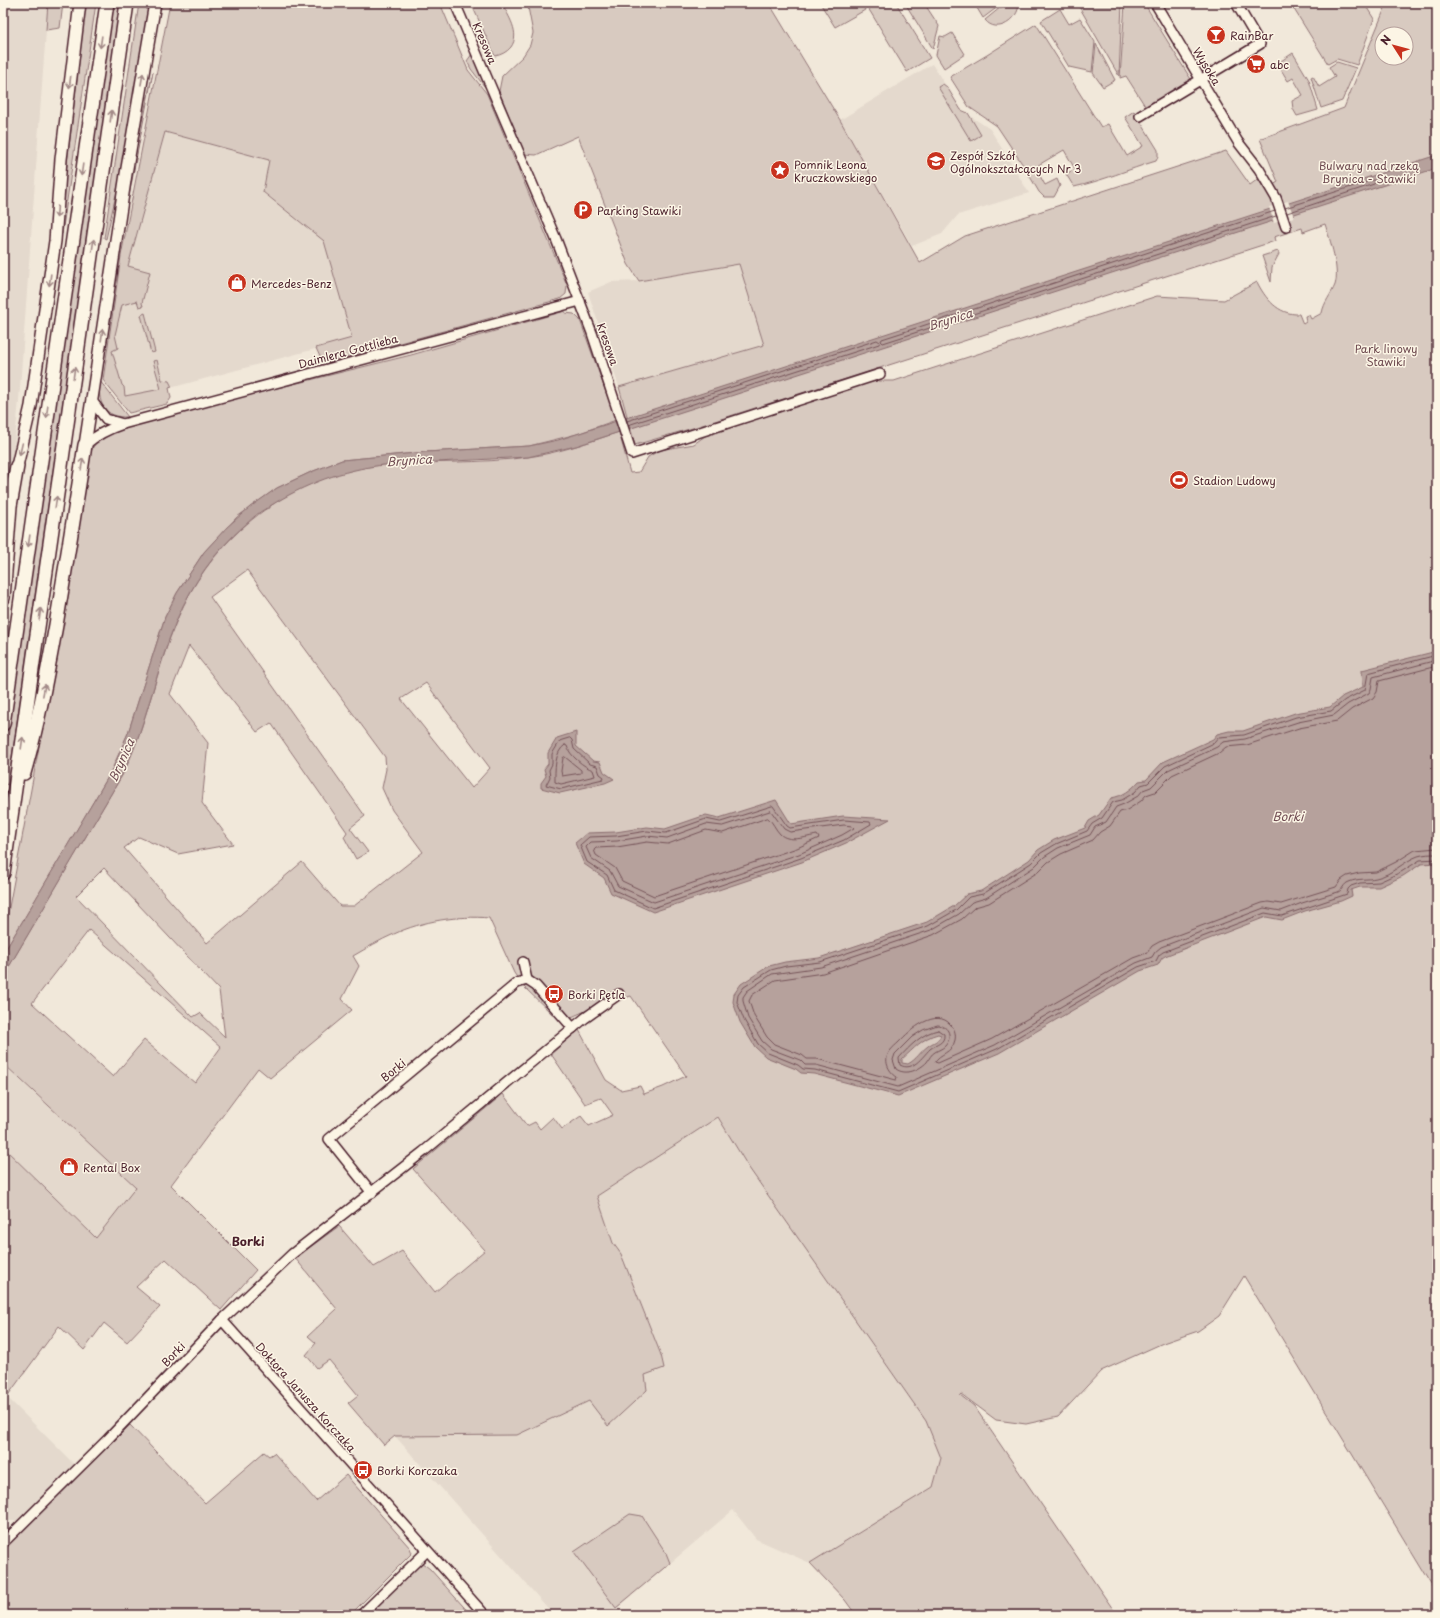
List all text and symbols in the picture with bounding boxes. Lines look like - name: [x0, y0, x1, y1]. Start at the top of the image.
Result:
- street label: Kresowa: [469, 19, 501, 67]
- bar icon: RainBar: [1205, 24, 1227, 46]
- north arrow: [1374, 26, 1414, 66]
- place label: RainBar: [1230, 27, 1273, 44]
- text: N: [1376, 31, 1395, 48]
- one-way arrow: [97, 35, 105, 48]
- street label: Wysoka: [1189, 44, 1225, 88]
- supermarket icon: abc: [1245, 53, 1267, 75]
- place label: abc: [1270, 56, 1289, 73]
- one-way arrow: [138, 73, 146, 86]
- one-way arrow: [67, 75, 74, 88]
- one-way arrow: [107, 110, 115, 123]
- place label: Zespół Szkół Ogólnokształcących Nr 3: [950, 147, 1081, 177]
- school or university icon: Zespół Szkół Ogólnokształcących Nr 3: [925, 150, 947, 172]
- place label: Pomnik Leona Kruczkowskiego: [794, 156, 877, 186]
- park label: Bulwary nad rzeką Brynica - Stawiki: [1319, 157, 1419, 187]
- place icon: Pomnik Leona Kruczkowskiego: [769, 159, 791, 181]
- one-way arrow: [78, 163, 86, 176]
- parking icon: Parking Stawiki: [572, 199, 594, 221]
- place label: Parking Stawiki: [597, 202, 681, 219]
- one-way arrow: [54, 205, 61, 218]
- one-way arrow: [89, 238, 97, 251]
- shop icon: Mercedes-Benz: [226, 272, 248, 294]
- one-way arrow: [46, 273, 54, 286]
- place label: Mercedes-Benz: [251, 275, 332, 292]
- water label: Brynica: [925, 303, 975, 335]
- street label: Kresowa: [593, 320, 623, 368]
- one-way arrow: [98, 329, 106, 342]
- street label: Daimlera Gottlieba: [296, 330, 400, 372]
- park label: Park linowy Stawiki: [1355, 340, 1417, 370]
- one-way arrow: [70, 367, 78, 380]
- one-way arrow: [43, 405, 51, 418]
- one-way arrow: [16, 442, 24, 455]
- water label: Brynica: [385, 449, 433, 471]
- one-way arrow: [78, 458, 86, 471]
- sports icon: Stadion Ludowy: [1168, 469, 1190, 491]
- place label: Stadion Ludowy: [1193, 472, 1276, 489]
- one-way arrow: [52, 496, 60, 509]
- one-way arrow: [25, 534, 33, 547]
- one-way arrow: [36, 608, 44, 621]
- one-way arrow: [40, 684, 48, 697]
- water label: Brynica: [103, 735, 139, 785]
- one-way arrow: [18, 737, 26, 750]
- water label: Borki: [1273, 807, 1306, 825]
- bus stop icon: Borki Pętla: [543, 983, 565, 1005]
- place label: Borki Pętla: [568, 986, 626, 1003]
- street label: Borki: [377, 1054, 409, 1086]
- shop icon: Rental Box: [58, 1156, 80, 1178]
- place label: Rental Box: [83, 1159, 140, 1176]
- district label: Borki: [232, 1232, 265, 1250]
- street label: Borki: [157, 1338, 189, 1370]
- street label: Doktora Janusza Korczaka: [252, 1338, 360, 1456]
- bus stop icon: Borki Korczaka: [352, 1459, 374, 1481]
- place label: Borki Korczaka: [377, 1462, 458, 1479]

